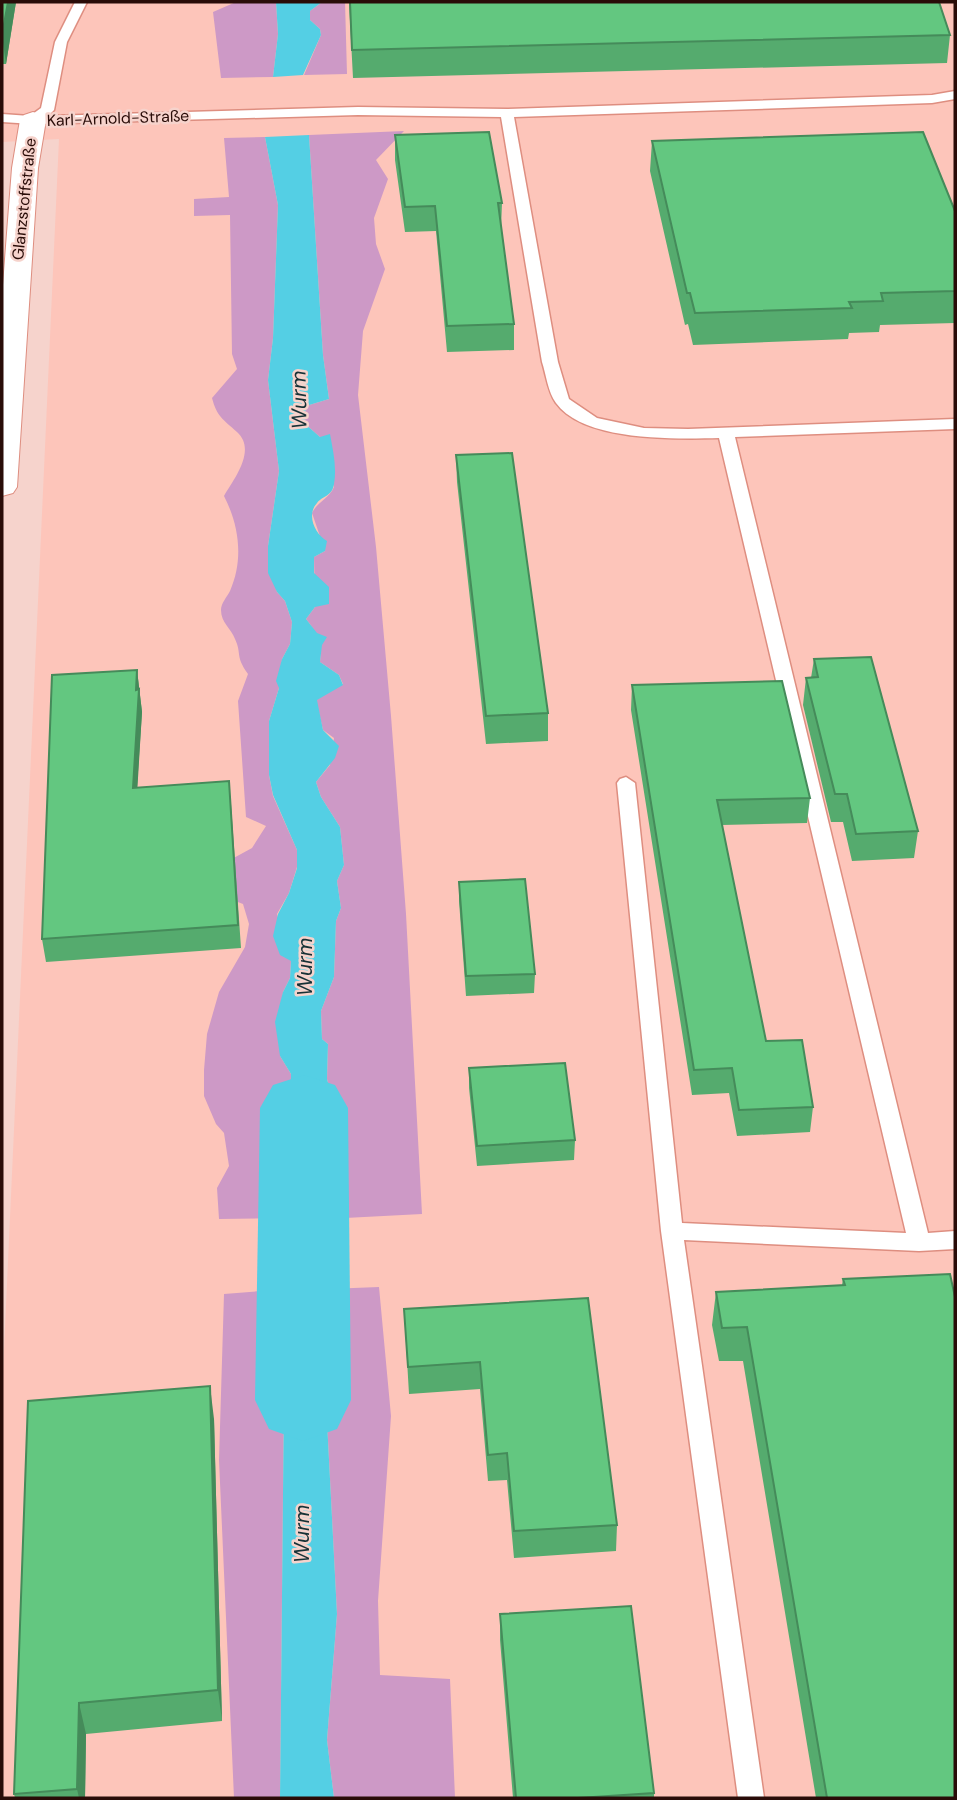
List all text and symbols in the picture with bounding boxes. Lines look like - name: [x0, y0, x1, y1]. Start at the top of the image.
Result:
- street label: Karl-Arnold-Straße: [46, 105, 190, 131]
- street label: Glanzstoffstraße: [7, 137, 41, 261]
- water label: Wurm: [284, 370, 314, 430]
- water label: Wurm: [291, 938, 319, 996]
- water label: Wurm: [288, 1505, 316, 1563]

